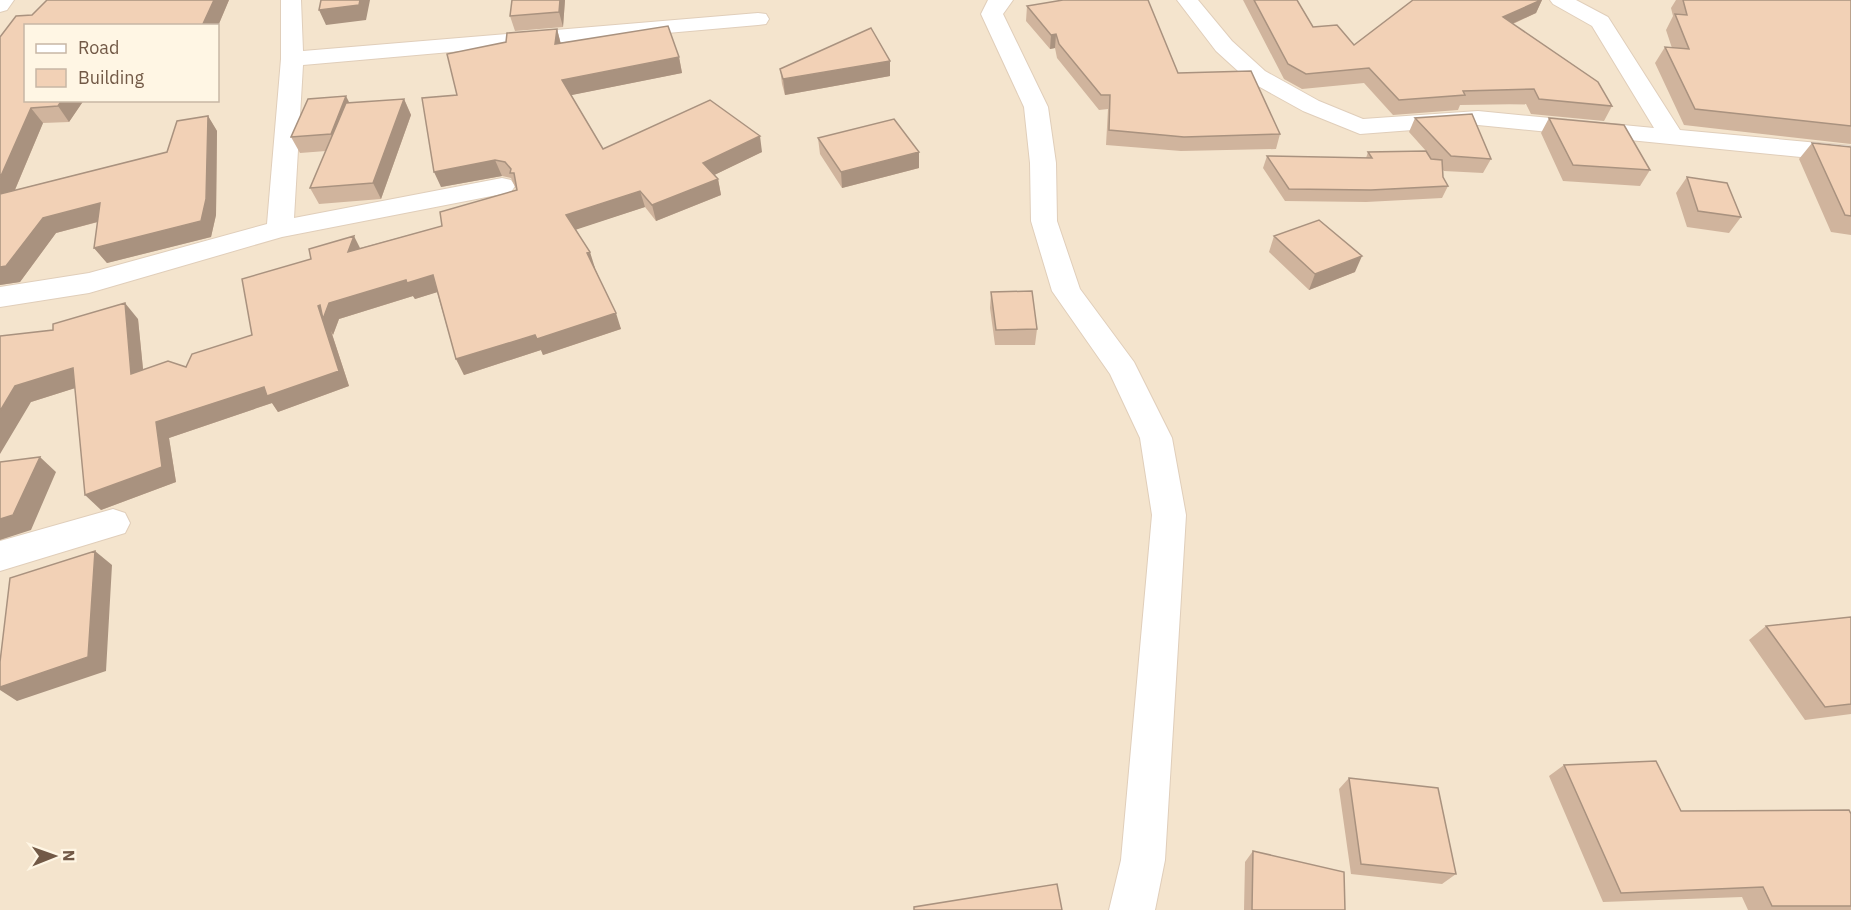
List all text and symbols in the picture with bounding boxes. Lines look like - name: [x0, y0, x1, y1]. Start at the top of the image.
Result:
- legend: [24, 24, 219, 102]
- text: Road: [78, 36, 119, 59]
- text: Building: [78, 66, 145, 89]
- north arrow: [24, 826, 84, 886]
- text: N: [59, 850, 79, 862]

